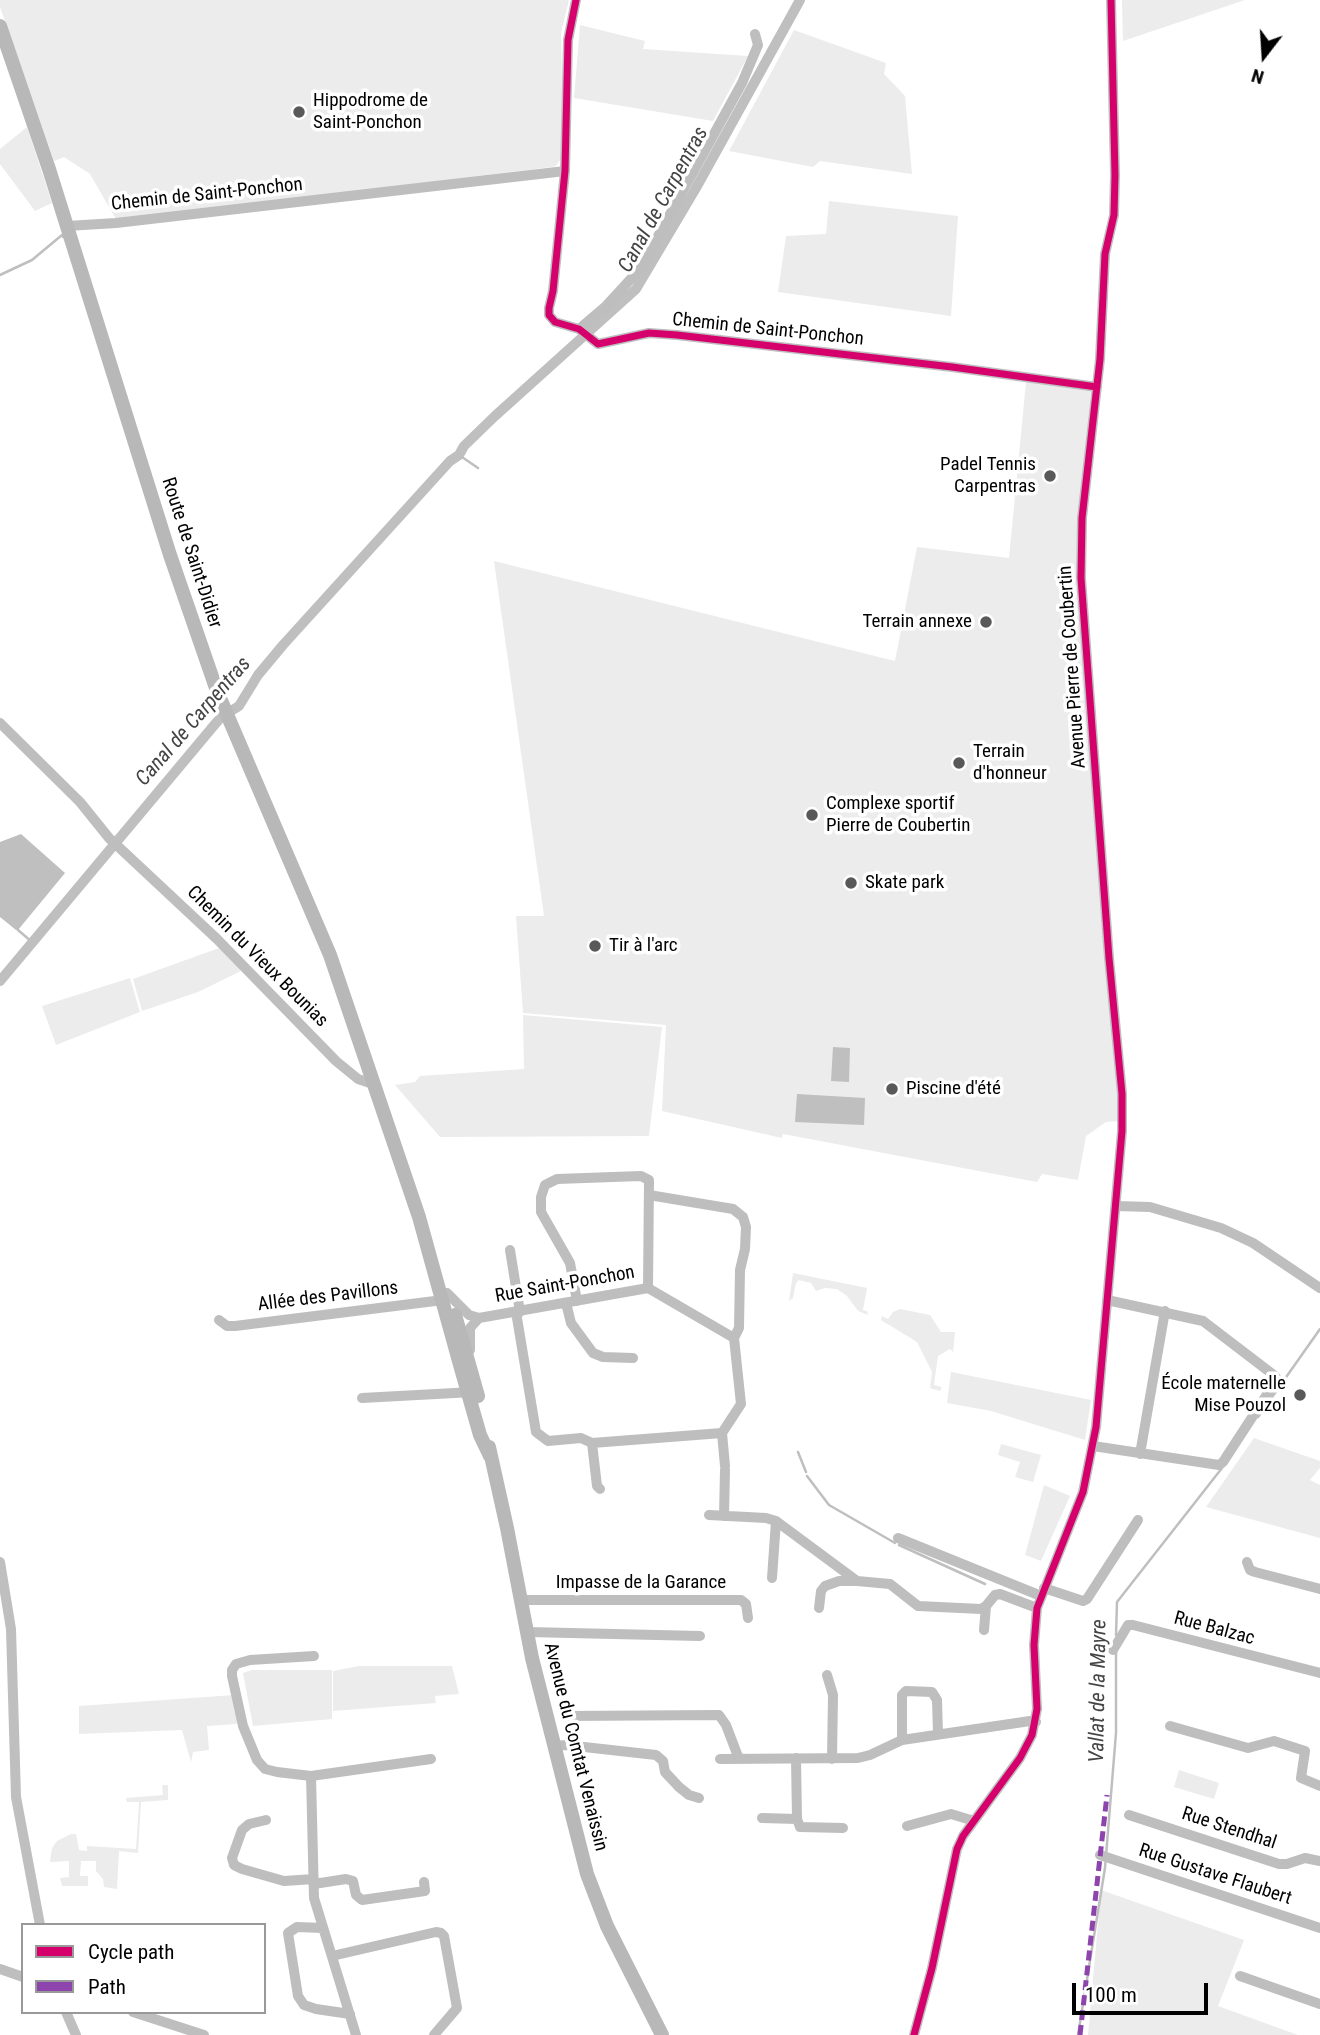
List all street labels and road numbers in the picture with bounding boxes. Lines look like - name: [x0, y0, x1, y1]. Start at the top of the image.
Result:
- street label: Chemin de Saint-Ponchon: [110, 174, 304, 216]
- street label: Chemin de Saint-Ponchon: [671, 309, 865, 351]
- street label: Route de Saint-Didier: [156, 475, 226, 631]
- street label: Avenue Pierre de Coubertin: [1055, 565, 1091, 769]
- street label: Chemin du Vieux Bounias: [182, 882, 332, 1032]
- street label: Rue Saint-Ponchon: [493, 1262, 637, 1308]
- street label: Allée des Pavillons: [257, 1277, 399, 1317]
- street label: Impasse de la Garance: [556, 1572, 726, 1594]
- street label: Rue Balzac: [1171, 1607, 1257, 1651]
- street label: Avenue du Comtat Venaissin: [538, 1640, 612, 1854]
- street label: Rue Stendhal: [1179, 1803, 1279, 1855]
- street label: Rue Gustave Flaubert: [1136, 1840, 1294, 1910]

